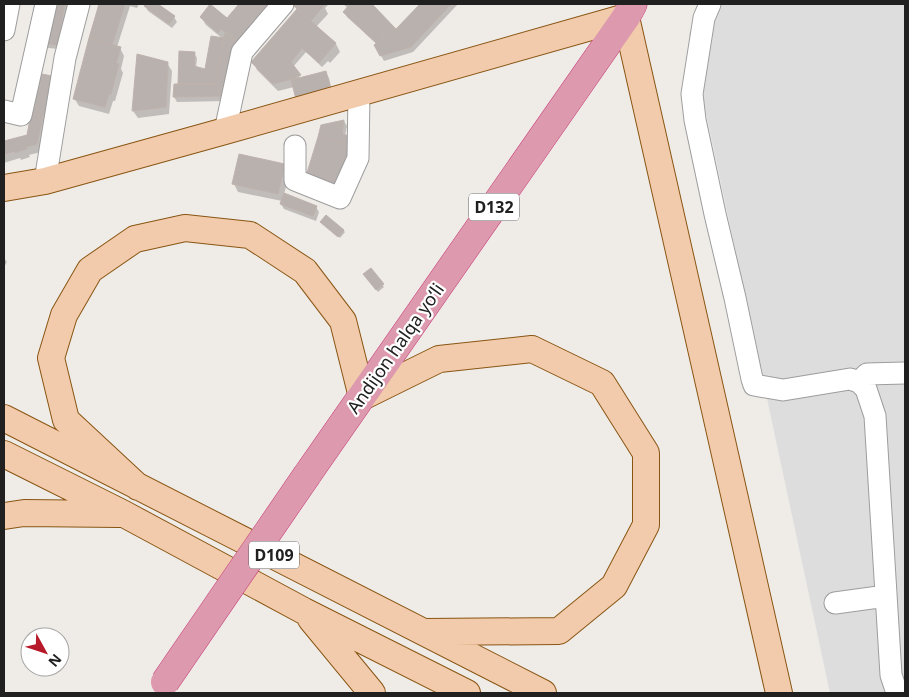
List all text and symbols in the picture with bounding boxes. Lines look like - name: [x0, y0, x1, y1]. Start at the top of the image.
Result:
- road number: D132: [469, 193, 519, 220]
- street label: Andijon halqa yo‘li: [341, 278, 449, 418]
- road number: D109: [249, 542, 299, 568]
- north arrow: [20, 627, 70, 677]
- text: N: [44, 650, 66, 671]

